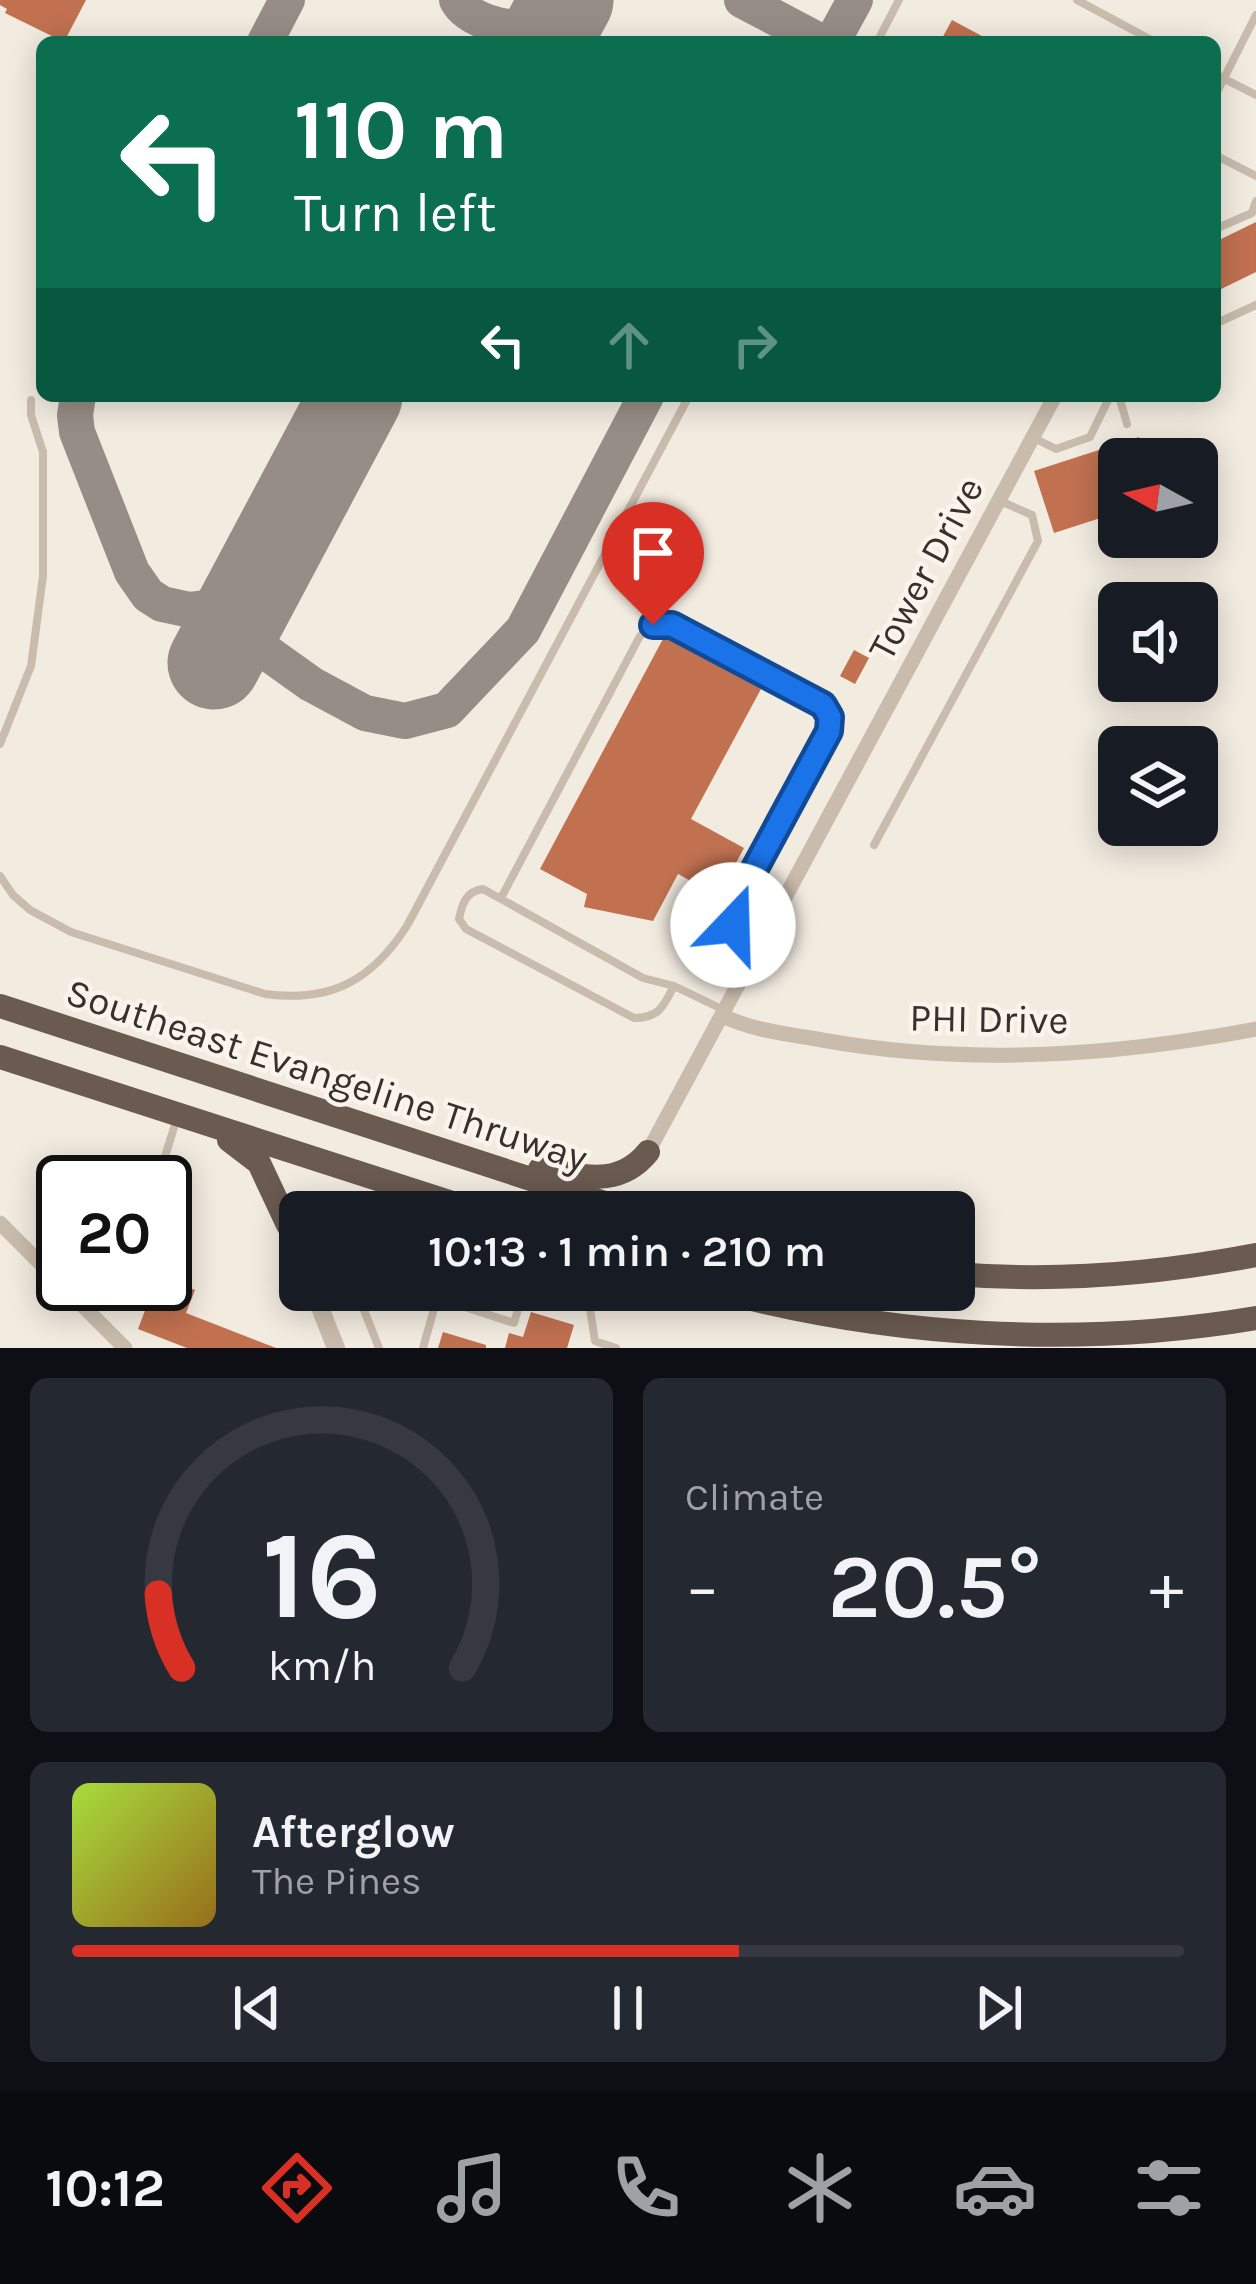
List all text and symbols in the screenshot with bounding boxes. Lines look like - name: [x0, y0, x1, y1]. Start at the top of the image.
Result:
- text: 110 m: [294, 81, 508, 179]
- icon: left: [96, 84, 252, 240]
- text: Turn left: [294, 181, 497, 245]
- icon: left: [470, 312, 536, 378]
- icon: ahead: [596, 312, 662, 378]
- icon: right: [722, 312, 788, 378]
- north arrow: [1098, 438, 1218, 558]
- map controls: [1098, 438, 1218, 846]
- street label: Tower Drive: [859, 469, 993, 668]
- pin: [602, 502, 704, 625]
- icon: arrive: [620, 520, 686, 586]
- button: sound: [1098, 582, 1218, 702]
- button: layers: [1098, 726, 1218, 846]
- position arrow: [670, 862, 796, 988]
- street label: Southeast Evangeline Thruway: [60, 969, 593, 1181]
- street label: PHI Drive: [909, 995, 1069, 1043]
- speed limit sign: 20: [36, 1155, 192, 1311]
- text: 10:13 · 1 min · 210 m: [428, 1225, 826, 1277]
- text: Climate: [685, 1474, 824, 1520]
- text: 16: [261, 1503, 382, 1648]
- text: 20.5°: [828, 1534, 1041, 1640]
- text: −: [685, 1548, 720, 1626]
- text: +: [1149, 1548, 1184, 1626]
- text: km/h: [267, 1641, 376, 1691]
- text: Afterglow: [252, 1806, 455, 1858]
- text: The Pines: [252, 1858, 422, 1904]
- icon: previous: [224, 1975, 290, 2041]
- icon: pause: [595, 1975, 661, 2041]
- icon: next: [966, 1975, 1032, 2041]
- icon: directions: [255, 2146, 339, 2230]
- icon: music: [430, 2146, 514, 2230]
- icon: phone: [604, 2146, 688, 2230]
- icon: climate: [778, 2146, 862, 2230]
- icon: car: [953, 2146, 1037, 2230]
- icon: filters: [1127, 2146, 1211, 2230]
- text: 10:12: [45, 2156, 165, 2220]

